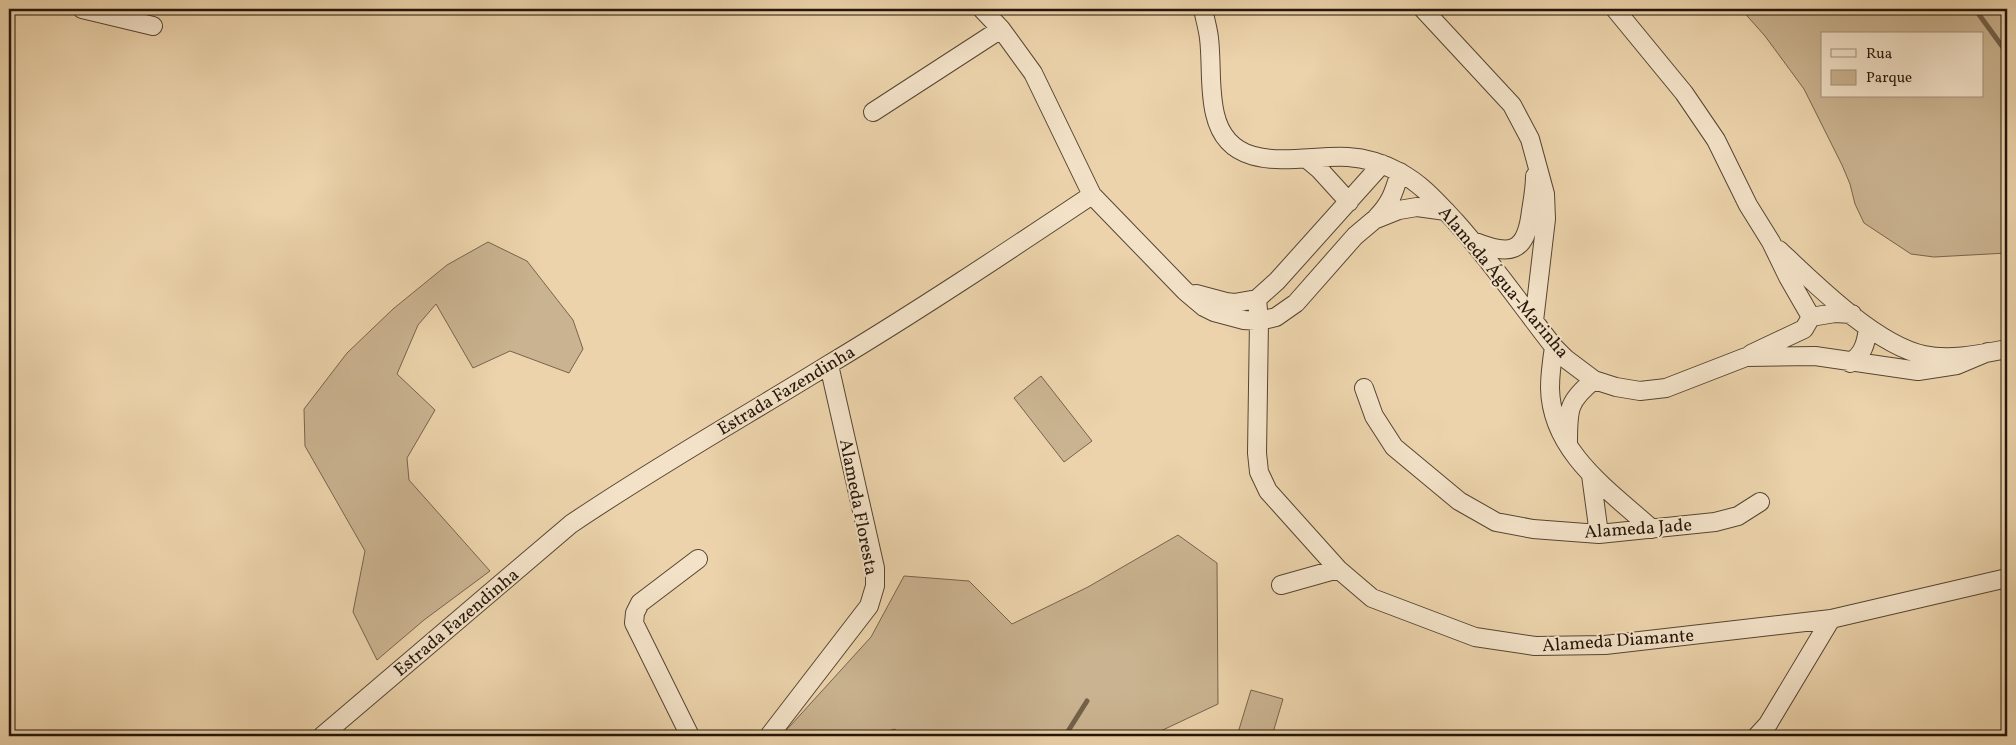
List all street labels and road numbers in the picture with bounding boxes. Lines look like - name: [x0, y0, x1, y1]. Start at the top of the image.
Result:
- street label: Alameda Água-Marinha: [1432, 202, 1574, 364]
- street label: Estrada Fazendinha: [713, 340, 860, 442]
- street label: Alameda Floresta: [832, 437, 883, 578]
- street label: Alameda Jade: [1583, 513, 1693, 546]
- street label: Estrada Fazendinha: [389, 563, 525, 683]
- street label: Alameda Diamante: [1541, 624, 1695, 659]

